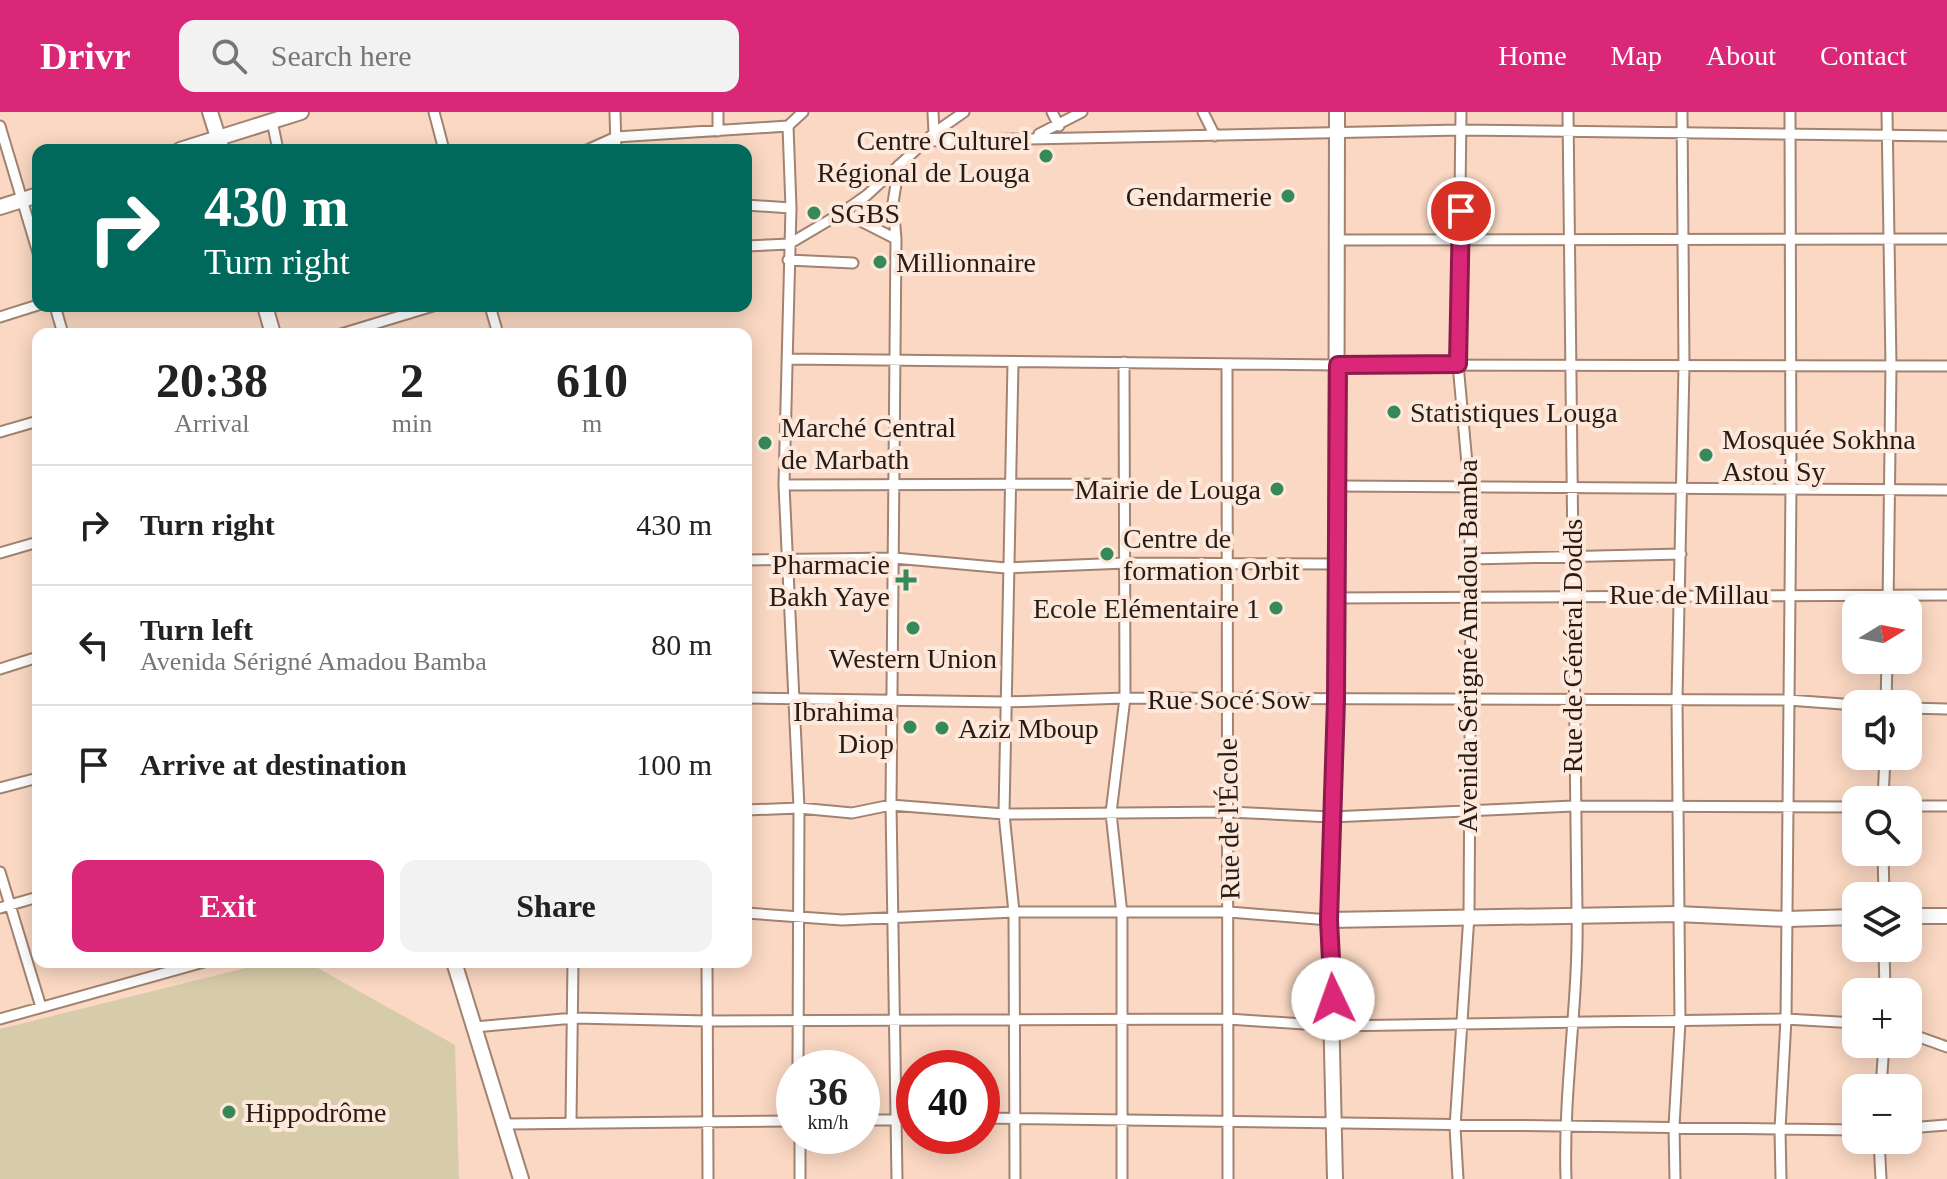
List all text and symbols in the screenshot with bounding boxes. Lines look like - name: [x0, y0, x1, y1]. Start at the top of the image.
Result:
- search box: [179, 20, 739, 92]
- icon: search: [207, 34, 251, 78]
- text: Drivr: [40, 35, 131, 77]
- text: Search here: [271, 39, 411, 72]
- text: Home: [1498, 40, 1567, 71]
- text: Map: [1611, 40, 1662, 71]
- text: About: [1706, 40, 1776, 71]
- text: Contact: [1820, 40, 1907, 71]
- place label: Centre Culturel Régional de Louga: [817, 125, 1031, 188]
- marker: Centre Culturel Régional de Louga: [1037, 147, 1055, 165]
- icon: right: [72, 176, 176, 280]
- text: 430 m: [204, 176, 349, 238]
- pin: [1427, 177, 1495, 245]
- place label: Gendarmerie: [1126, 181, 1272, 212]
- marker: Gendarmerie: [1279, 187, 1297, 205]
- icon: arrive: [1439, 189, 1483, 233]
- place label: SGBS: [830, 198, 900, 229]
- marker: SGBS: [805, 204, 823, 222]
- text: Turn right: [204, 242, 350, 282]
- place label: Millionnaire: [896, 247, 1036, 278]
- marker: Millionnaire: [871, 253, 889, 271]
- text: 20:38: [156, 354, 268, 407]
- text: 2: [400, 354, 424, 407]
- text: 610: [556, 354, 628, 407]
- place label: Statistiques Louga: [1410, 397, 1618, 428]
- marker: Statistiques Louga: [1385, 403, 1403, 421]
- text: Arrival: [174, 409, 249, 438]
- text: min: [392, 409, 432, 438]
- text: m: [582, 409, 602, 438]
- place label: Marché Central de Marbath: [781, 412, 956, 475]
- place label: Mosquée Sokhna Astou Sy: [1722, 424, 1916, 487]
- marker: Marché Central de Marbath: [756, 434, 774, 452]
- marker: Mosquée Sokhna Astou Sy: [1697, 446, 1715, 464]
- street label: Avenida Sérigné Amadou Bamba: [1452, 459, 1483, 833]
- place label: Mairie de Louga: [1074, 474, 1262, 505]
- marker: Mairie de Louga: [1268, 480, 1286, 498]
- icon: right: [72, 503, 116, 547]
- text: Turn right: [140, 508, 275, 541]
- text: 430 m: [636, 508, 712, 541]
- street label: Rue de Général Dodds: [1557, 519, 1588, 773]
- place label: Centre de formation Orbit: [1123, 523, 1300, 586]
- marker: Centre de formation Orbit: [1098, 545, 1116, 563]
- place label: Pharmacie Bakh Yaye: [769, 549, 890, 612]
- marker: Pharmacie Bakh Yaye: [897, 571, 915, 589]
- street label: Rue de Millau: [1609, 579, 1769, 610]
- place label: Ecole Elémentaire 1: [1033, 593, 1260, 624]
- north arrow: [1842, 594, 1922, 674]
- map controls: [1842, 594, 1922, 1154]
- marker: Ecole Elémentaire 1: [1267, 599, 1285, 617]
- text: Turn left: [140, 613, 253, 646]
- marker: Western Union: [904, 619, 922, 637]
- icon: left: [72, 623, 116, 667]
- text: 80 m: [651, 628, 712, 661]
- place label: Western Union: [829, 643, 997, 674]
- text: Avenida Sérigné Amadou Bamba: [140, 647, 487, 676]
- street label: Rue Socé Sow: [1147, 684, 1311, 715]
- button: sound: [1842, 690, 1922, 770]
- place label: Ibrahima Diop: [793, 696, 895, 759]
- place label: Aziz Mboup: [958, 713, 1099, 744]
- marker: Ibrahima Diop: [901, 718, 919, 736]
- marker: Aziz Mboup: [933, 719, 951, 737]
- street label: Rue de l'École: [1212, 738, 1245, 900]
- icon: arrive: [72, 743, 116, 787]
- text: Arrive at destination: [140, 748, 407, 781]
- text: 100 m: [636, 748, 712, 781]
- button: search: [1842, 786, 1922, 866]
- button: Exit: [72, 860, 384, 952]
- button: Share: [400, 860, 712, 952]
- button: layers: [1842, 882, 1922, 962]
- position arrow: [1291, 957, 1375, 1041]
- button: +: [1842, 978, 1922, 1058]
- speed limit sign: 40: [896, 1050, 1000, 1154]
- text: 36: [808, 1069, 848, 1114]
- button: −: [1842, 1074, 1922, 1154]
- place label: Hippodrôme: [245, 1097, 387, 1128]
- marker: Hippodrôme: [220, 1103, 238, 1121]
- text: km/h: [807, 1111, 849, 1133]

